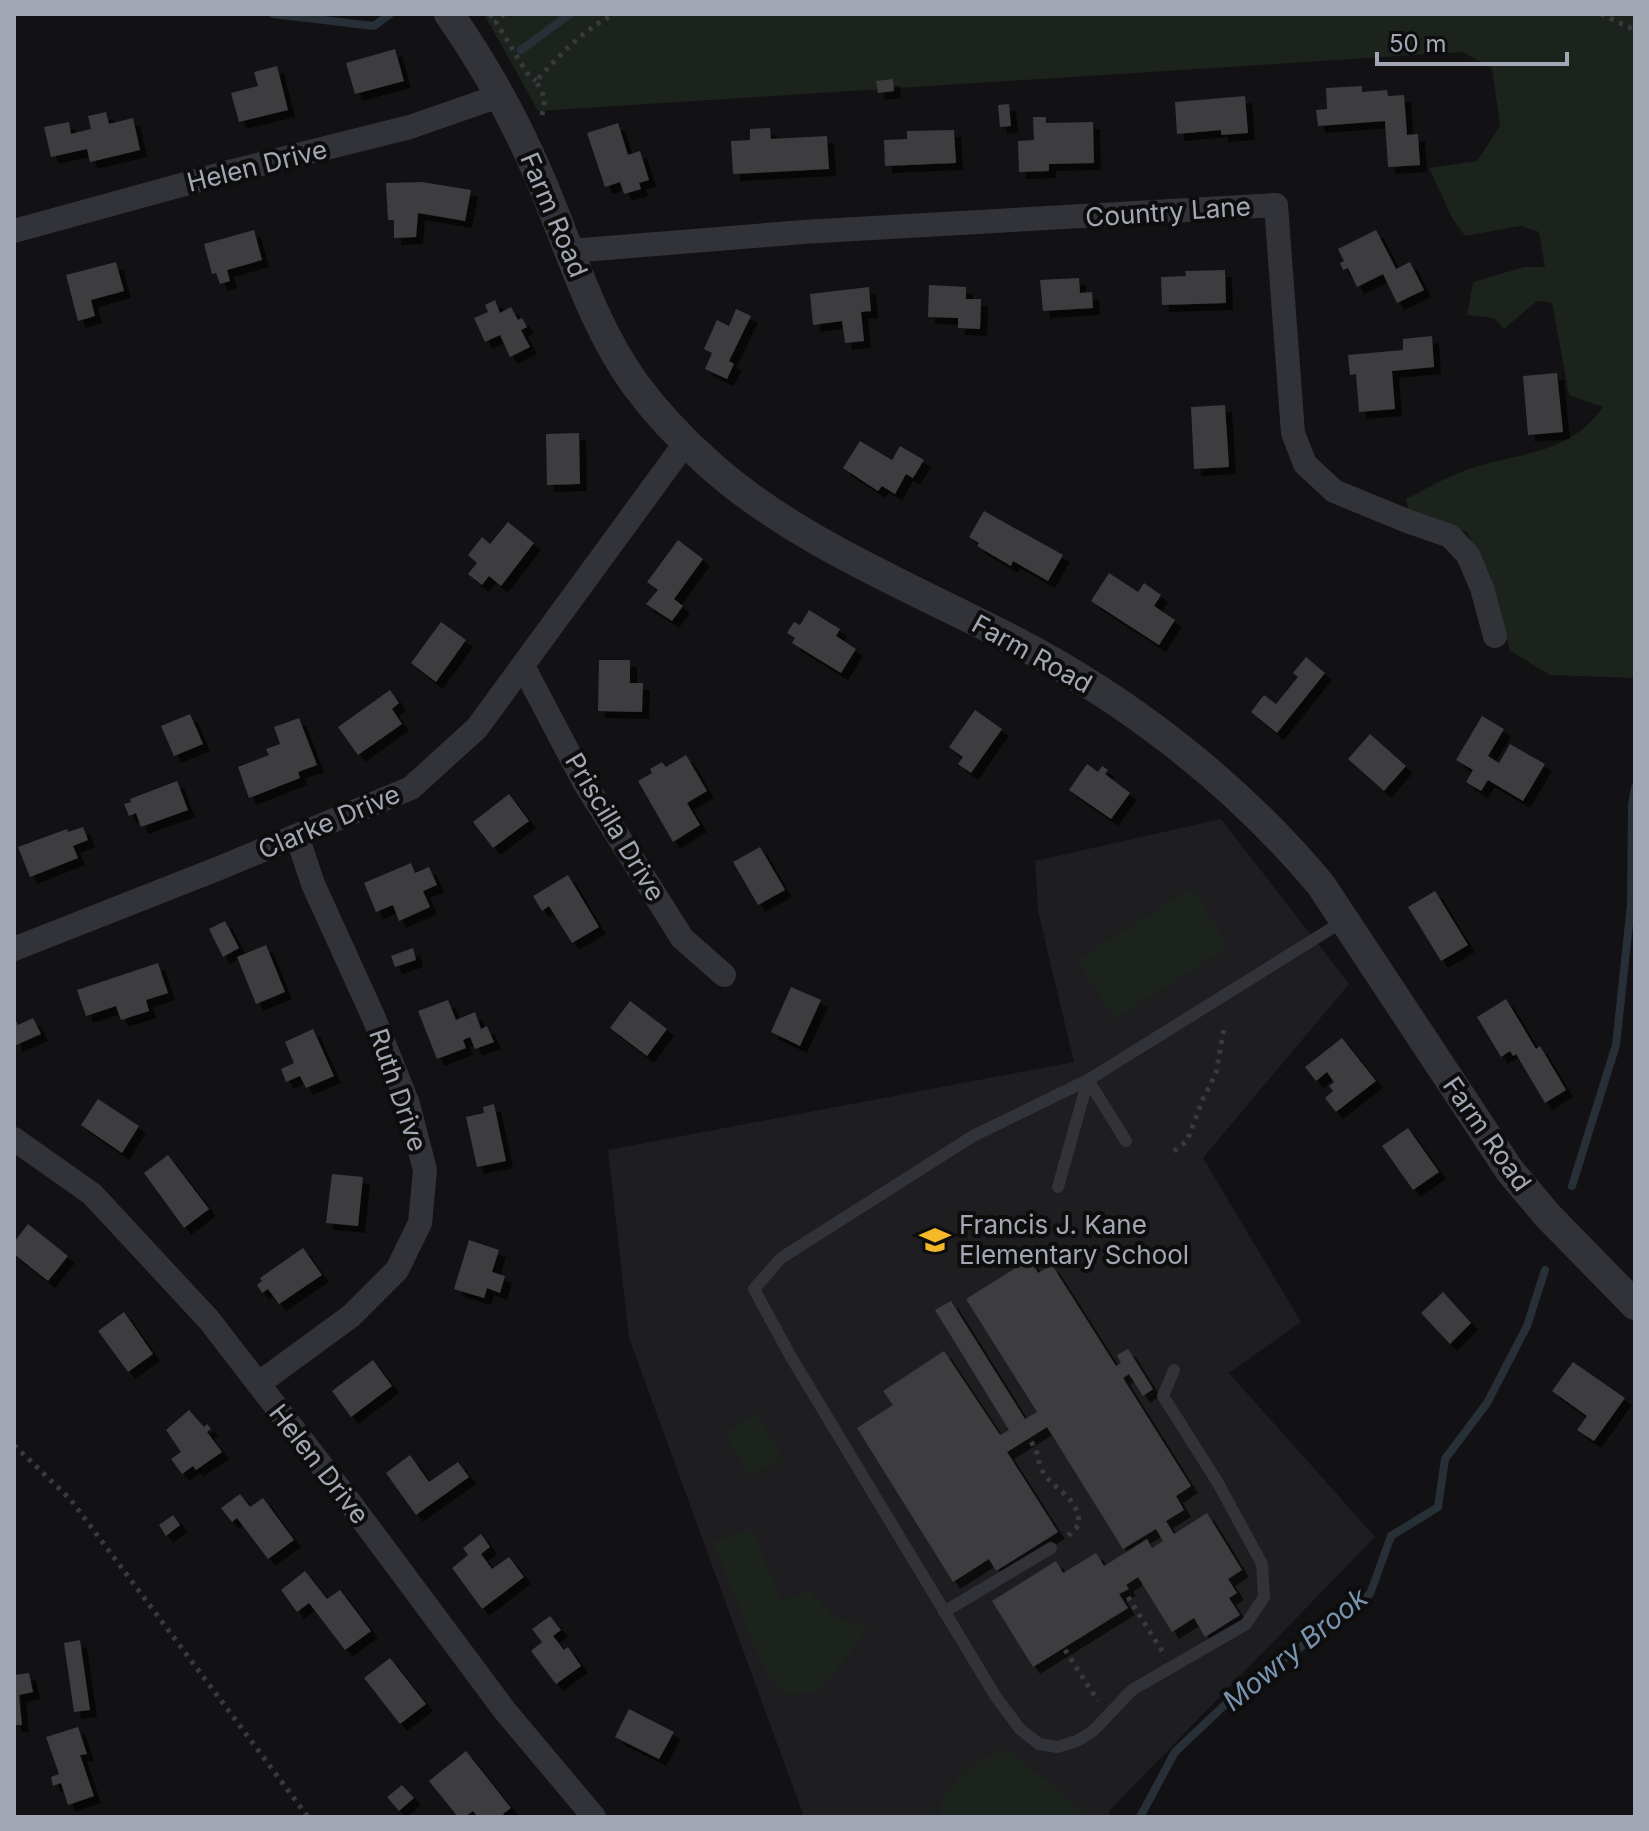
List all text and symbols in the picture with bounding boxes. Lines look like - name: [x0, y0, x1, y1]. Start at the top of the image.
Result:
- scale bar: [1377, 16, 1567, 66]
- text: 50 m: [1389, 29, 1447, 58]
- street label: Helen Drive: [184, 133, 330, 198]
- street label: Farm Road: [514, 148, 595, 282]
- street label: Country Lane: [1084, 190, 1252, 233]
- street label: Farm Road: [967, 608, 1098, 699]
- street label: Priscilla Drive: [559, 747, 672, 906]
- street label: Clarke Drive: [253, 778, 404, 865]
- street label: Ruth Drive: [363, 1024, 434, 1155]
- street label: Farm Road: [1437, 1071, 1538, 1197]
- place label: Francis J. Kane Elementary School: [959, 1209, 1189, 1270]
- school or university icon: Francis J. Kane Elementary School: [918, 1223, 952, 1257]
- street label: Helen Drive: [263, 1398, 376, 1530]
- water label: Mowry Brook: [1216, 1580, 1375, 1718]

